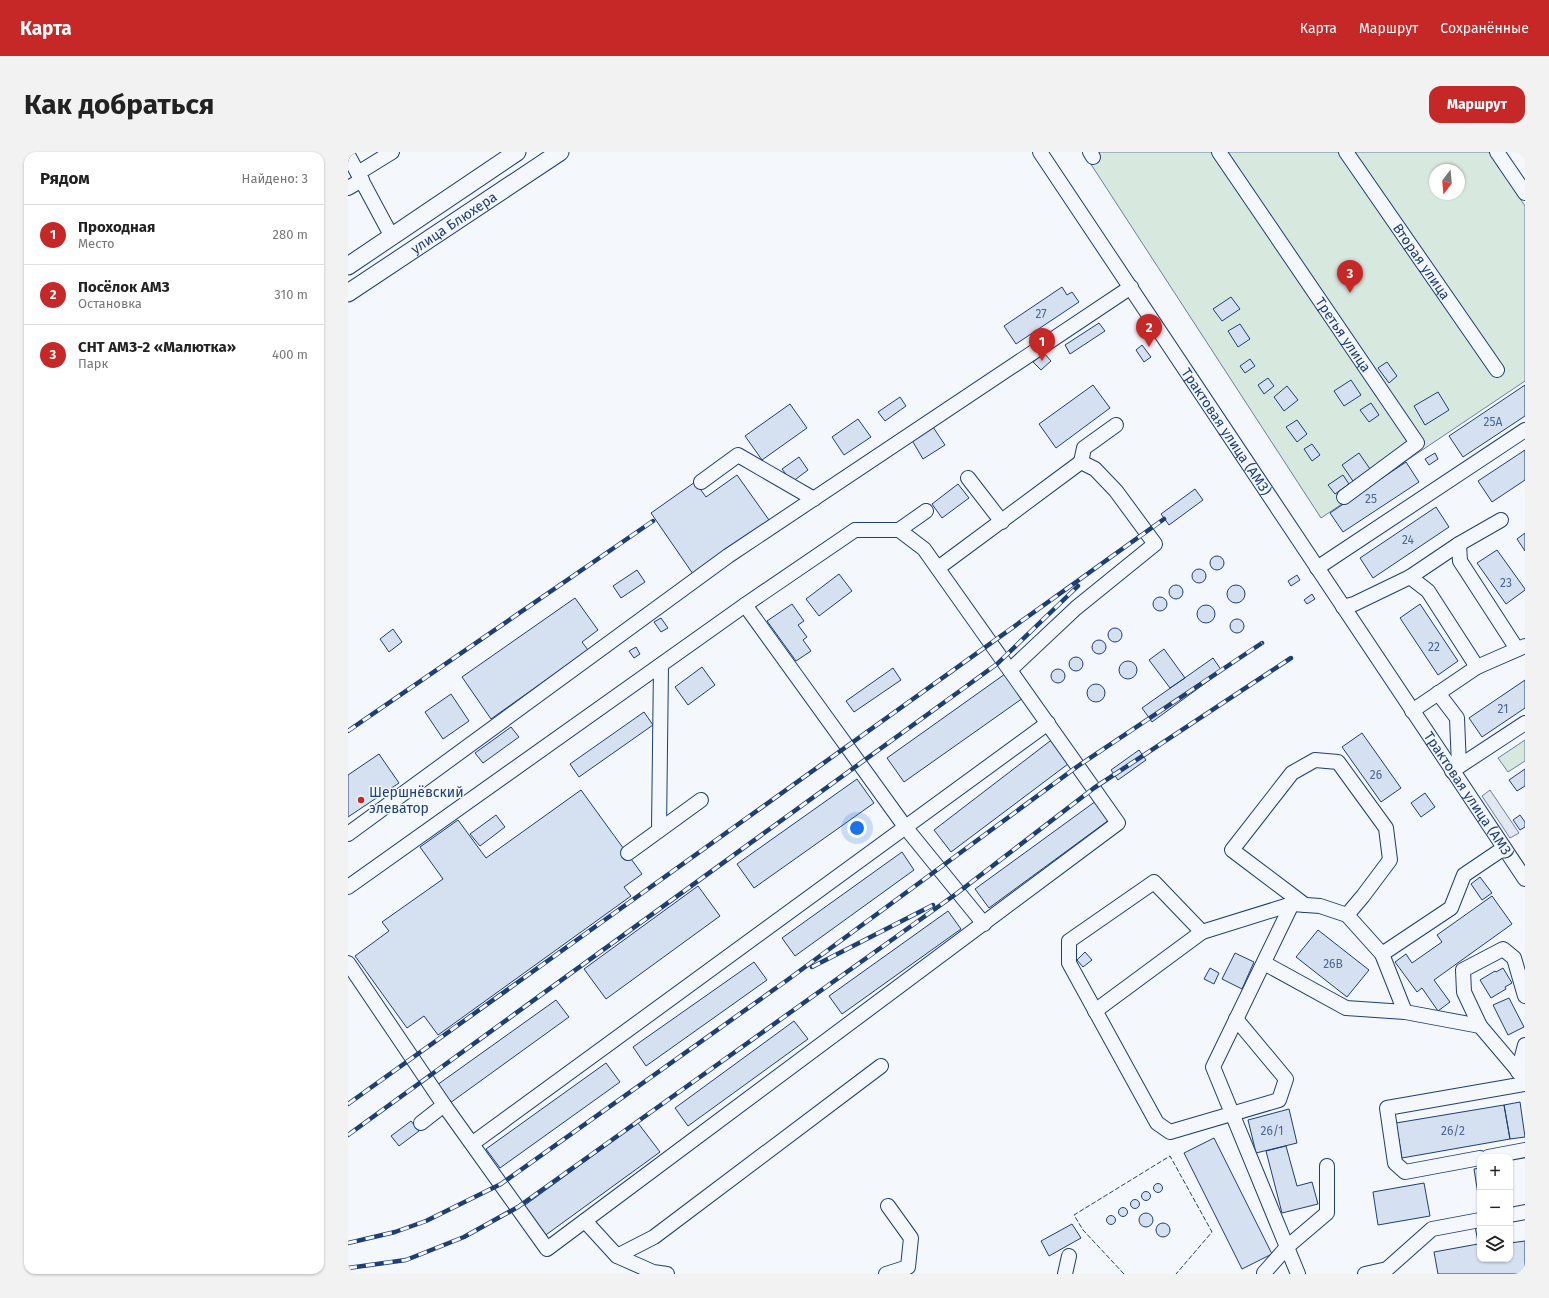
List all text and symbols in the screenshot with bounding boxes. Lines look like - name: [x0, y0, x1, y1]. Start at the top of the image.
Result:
- text: Карта: [20, 17, 72, 40]
- text: Карта: [1300, 20, 1337, 37]
- text: Маршрут: [1359, 20, 1418, 37]
- text: Сохранённые: [1440, 20, 1529, 37]
- button: Маршрут: [1429, 86, 1525, 123]
- text: Как добраться: [24, 88, 214, 121]
- north arrow: [1429, 164, 1465, 200]
- text: Рядом: [40, 168, 90, 189]
- text: Найдено: 3: [242, 171, 308, 186]
- street label: улица Блюхера: [407, 188, 500, 257]
- text: Проходная: [78, 218, 155, 236]
- street label: Вторая улица: [1389, 220, 1454, 303]
- text: 1: [50, 227, 56, 242]
- text: 280 m: [273, 227, 308, 242]
- text: Место: [78, 236, 115, 251]
- pin: 3: [1337, 260, 1363, 293]
- text: Посёлок АМЗ: [78, 278, 170, 296]
- text: 2: [50, 287, 56, 302]
- text: 310 m: [274, 287, 308, 302]
- street label: Третья улица: [1312, 294, 1375, 375]
- text: Остановка: [78, 296, 142, 311]
- house number: 27: [1035, 307, 1047, 321]
- pin: 2: [1136, 314, 1162, 347]
- pin: 1: [1029, 328, 1055, 361]
- text: СНТ АМЗ-2 «Малютка»: [78, 338, 236, 356]
- text: 3: [50, 347, 56, 362]
- text: 400 m: [272, 347, 308, 362]
- text: Парк: [78, 356, 108, 371]
- street label: Трактовая улица (АМЗ): [1178, 365, 1275, 498]
- house number: 25А: [1484, 415, 1503, 429]
- house number: 25: [1365, 492, 1377, 506]
- house number: 24: [1402, 533, 1415, 547]
- house number: 23: [1500, 576, 1512, 590]
- house number: 22: [1428, 640, 1440, 654]
- house number: 21: [1498, 702, 1508, 716]
- street label: Трактовая улица (АМЗ): [1420, 728, 1518, 862]
- house number: 26: [1370, 768, 1382, 782]
- place label: Шершнёвский элеватор: [369, 784, 464, 817]
- marker: Шершнёвский элеватор: [356, 795, 366, 805]
- your location: [847, 818, 867, 838]
- house number: 26В: [1323, 957, 1343, 971]
- house number: 26/1: [1261, 1124, 1283, 1138]
- house number: 26/2: [1441, 1124, 1465, 1138]
- map controls: [1477, 1154, 1513, 1262]
- button: +: [1477, 1154, 1513, 1190]
- button: −: [1477, 1190, 1513, 1226]
- button: layers: [1477, 1226, 1513, 1262]

